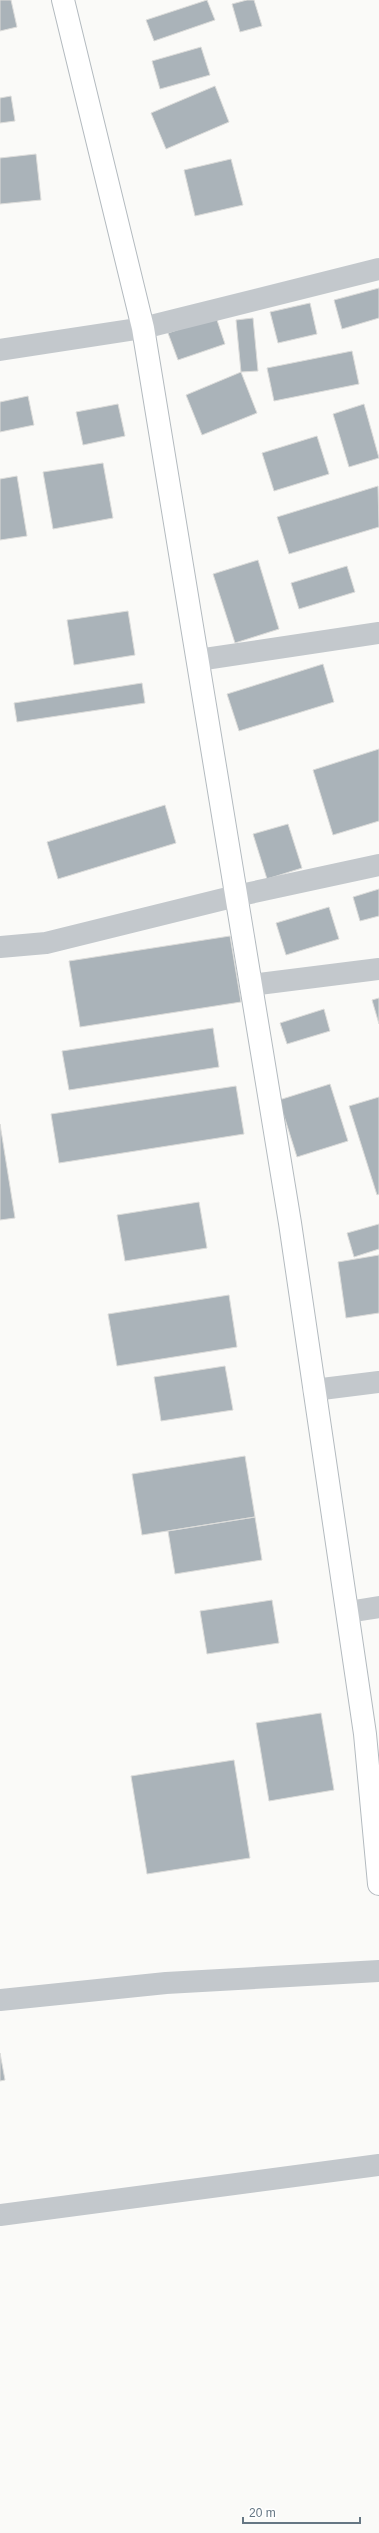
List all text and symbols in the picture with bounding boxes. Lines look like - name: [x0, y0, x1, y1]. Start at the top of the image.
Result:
- scale bar: [243, 2499, 360, 2525]
- text: 20 m: [249, 2506, 276, 2520]

